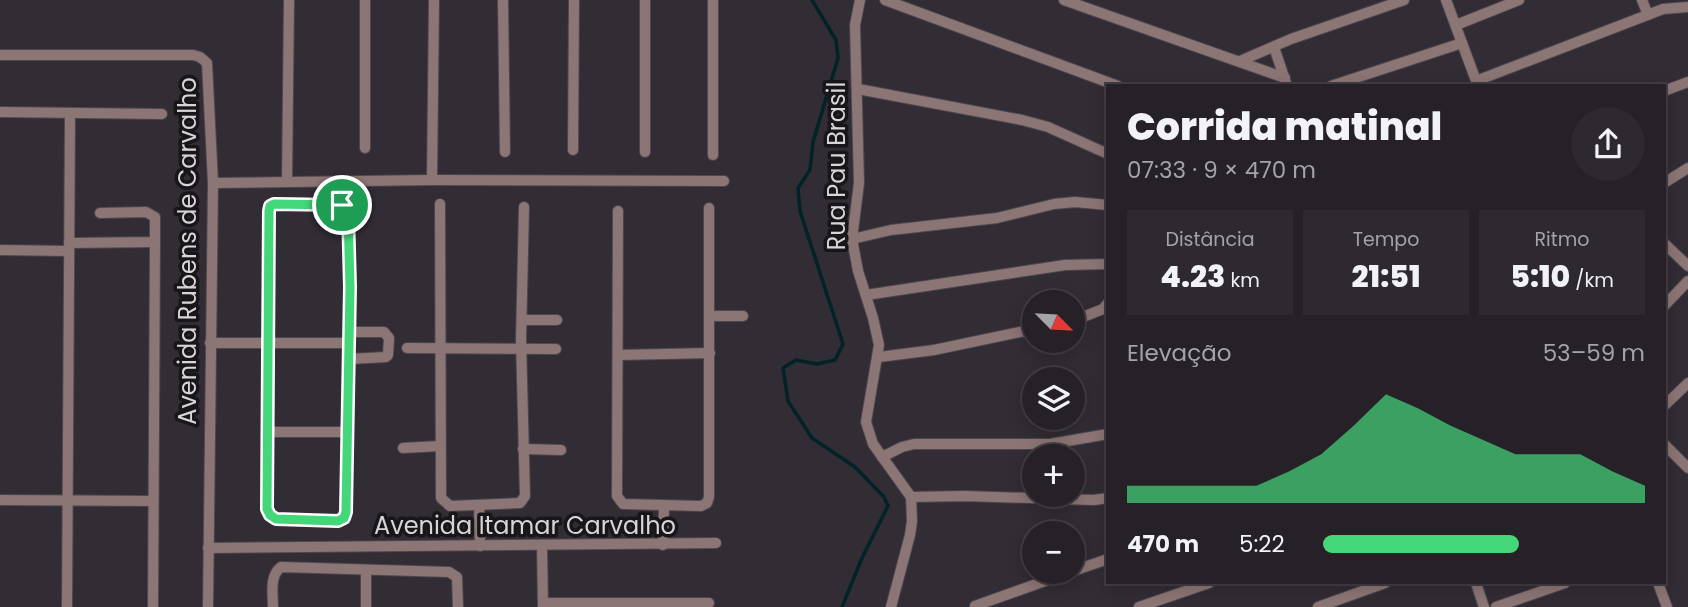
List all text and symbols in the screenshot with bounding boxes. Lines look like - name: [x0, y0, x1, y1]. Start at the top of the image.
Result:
- street label: Avenida Rubens de Carvalho: [171, 77, 204, 425]
- street label: Rua Pau Brasil: [820, 82, 853, 250]
- text: Corrida matinal: [1127, 100, 1442, 153]
- button: share: [1571, 107, 1645, 181]
- text: 07:33 · 9 × 470 m: [1127, 154, 1316, 186]
- pin: [312, 175, 372, 235]
- icon: arrive: [323, 186, 361, 224]
- text: Distância: [1166, 226, 1255, 253]
- text: Tempo: [1353, 226, 1419, 253]
- text: Ritmo: [1535, 226, 1589, 253]
- text: 4.23: [1160, 255, 1225, 298]
- text: 21:51: [1352, 255, 1421, 298]
- text: 5:10: [1510, 255, 1570, 298]
- text: km: [1225, 267, 1260, 294]
- text: /km: [1570, 267, 1614, 294]
- north arrow: [1022, 290, 1085, 354]
- map controls: [1022, 290, 1085, 584]
- text: Elevação: [1127, 337, 1231, 369]
- text: 53–59 m: [1543, 337, 1645, 369]
- button: layers: [1022, 367, 1085, 430]
- button: +: [1022, 444, 1085, 507]
- street label: Avenida Itamar Carvalho: [374, 509, 676, 542]
- button: −: [1022, 521, 1085, 584]
- text: 470 m: [1127, 528, 1199, 560]
- text: 5:22: [1239, 528, 1285, 560]

